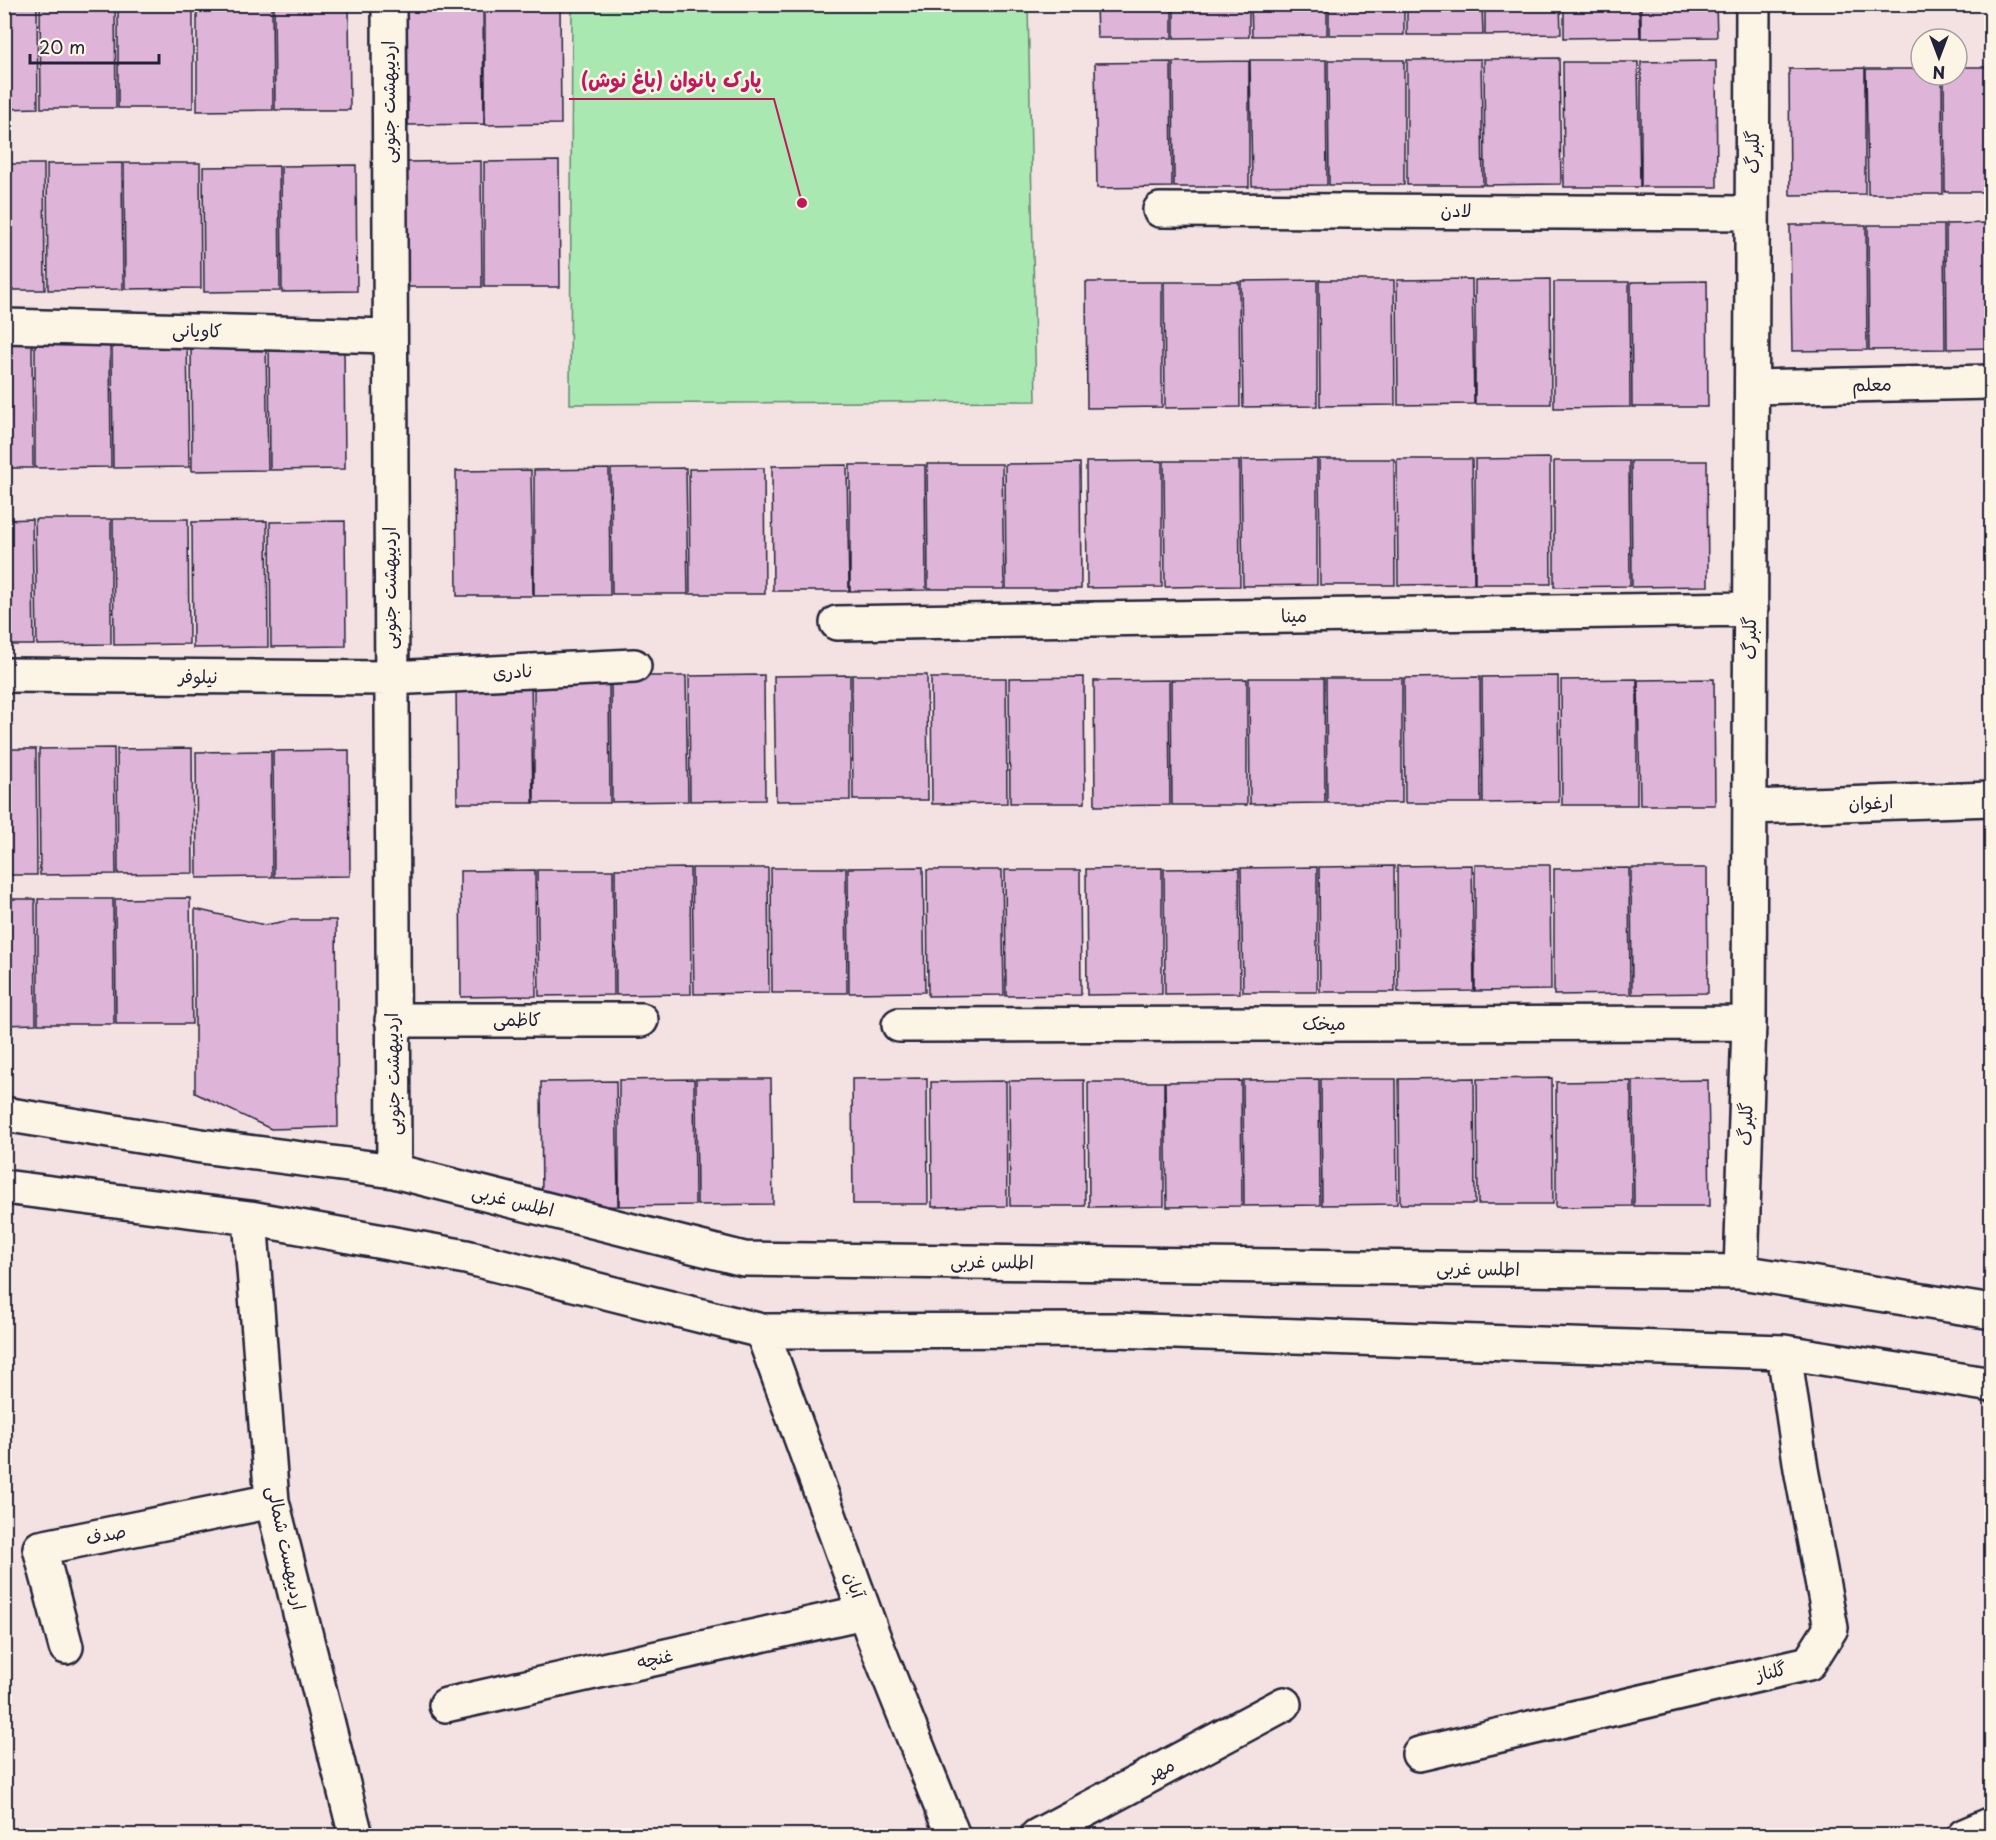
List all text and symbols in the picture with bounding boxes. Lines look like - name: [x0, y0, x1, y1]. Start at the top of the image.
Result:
- scale bar: [30, 27, 159, 65]
- north arrow: [1909, 27, 1969, 87]
- text: 20 m: [39, 33, 85, 60]
- street label: اردیبهشت جنوبی: [374, 41, 401, 163]
- callout: پارک بانوان (باغ نوش): [569, 61, 774, 99]
- text: N: [1933, 61, 1945, 85]
- text: پارک بانوان (باغ نوش): [581, 64, 762, 94]
- street label: گلبرگ: [1738, 130, 1765, 174]
- street label: لادن: [1440, 196, 1472, 223]
- street label: کاویانی: [172, 316, 223, 343]
- street label: معلم: [1852, 370, 1892, 399]
- street label: اردیبهشت جنوبی: [375, 527, 402, 649]
- street label: مینا: [1281, 601, 1307, 628]
- street label: گلبرگ: [1735, 616, 1762, 660]
- street label: نادری: [492, 656, 534, 685]
- street label: نیلوفر: [176, 662, 218, 689]
- street label: ارغوان: [1848, 787, 1894, 816]
- street label: کاظمی: [493, 1005, 541, 1032]
- street label: میخک: [1302, 1009, 1346, 1036]
- street label: اردیبهشت جنوبی: [377, 1012, 406, 1136]
- street label: گلبرگ: [1730, 1101, 1759, 1146]
- street label: اطلس غربی: [470, 1176, 557, 1223]
- street label: اطلس غربی: [950, 1246, 1034, 1275]
- street label: اطلس غربی: [1436, 1253, 1520, 1282]
- street label: اردیبهست شمالی: [261, 1483, 314, 1612]
- street label: صدف: [83, 1516, 128, 1551]
- street label: آبان: [838, 1568, 873, 1603]
- street label: غنچه: [634, 1641, 675, 1675]
- street label: گلناز: [1751, 1654, 1789, 1688]
- street label: مهر: [1140, 1750, 1179, 1788]

